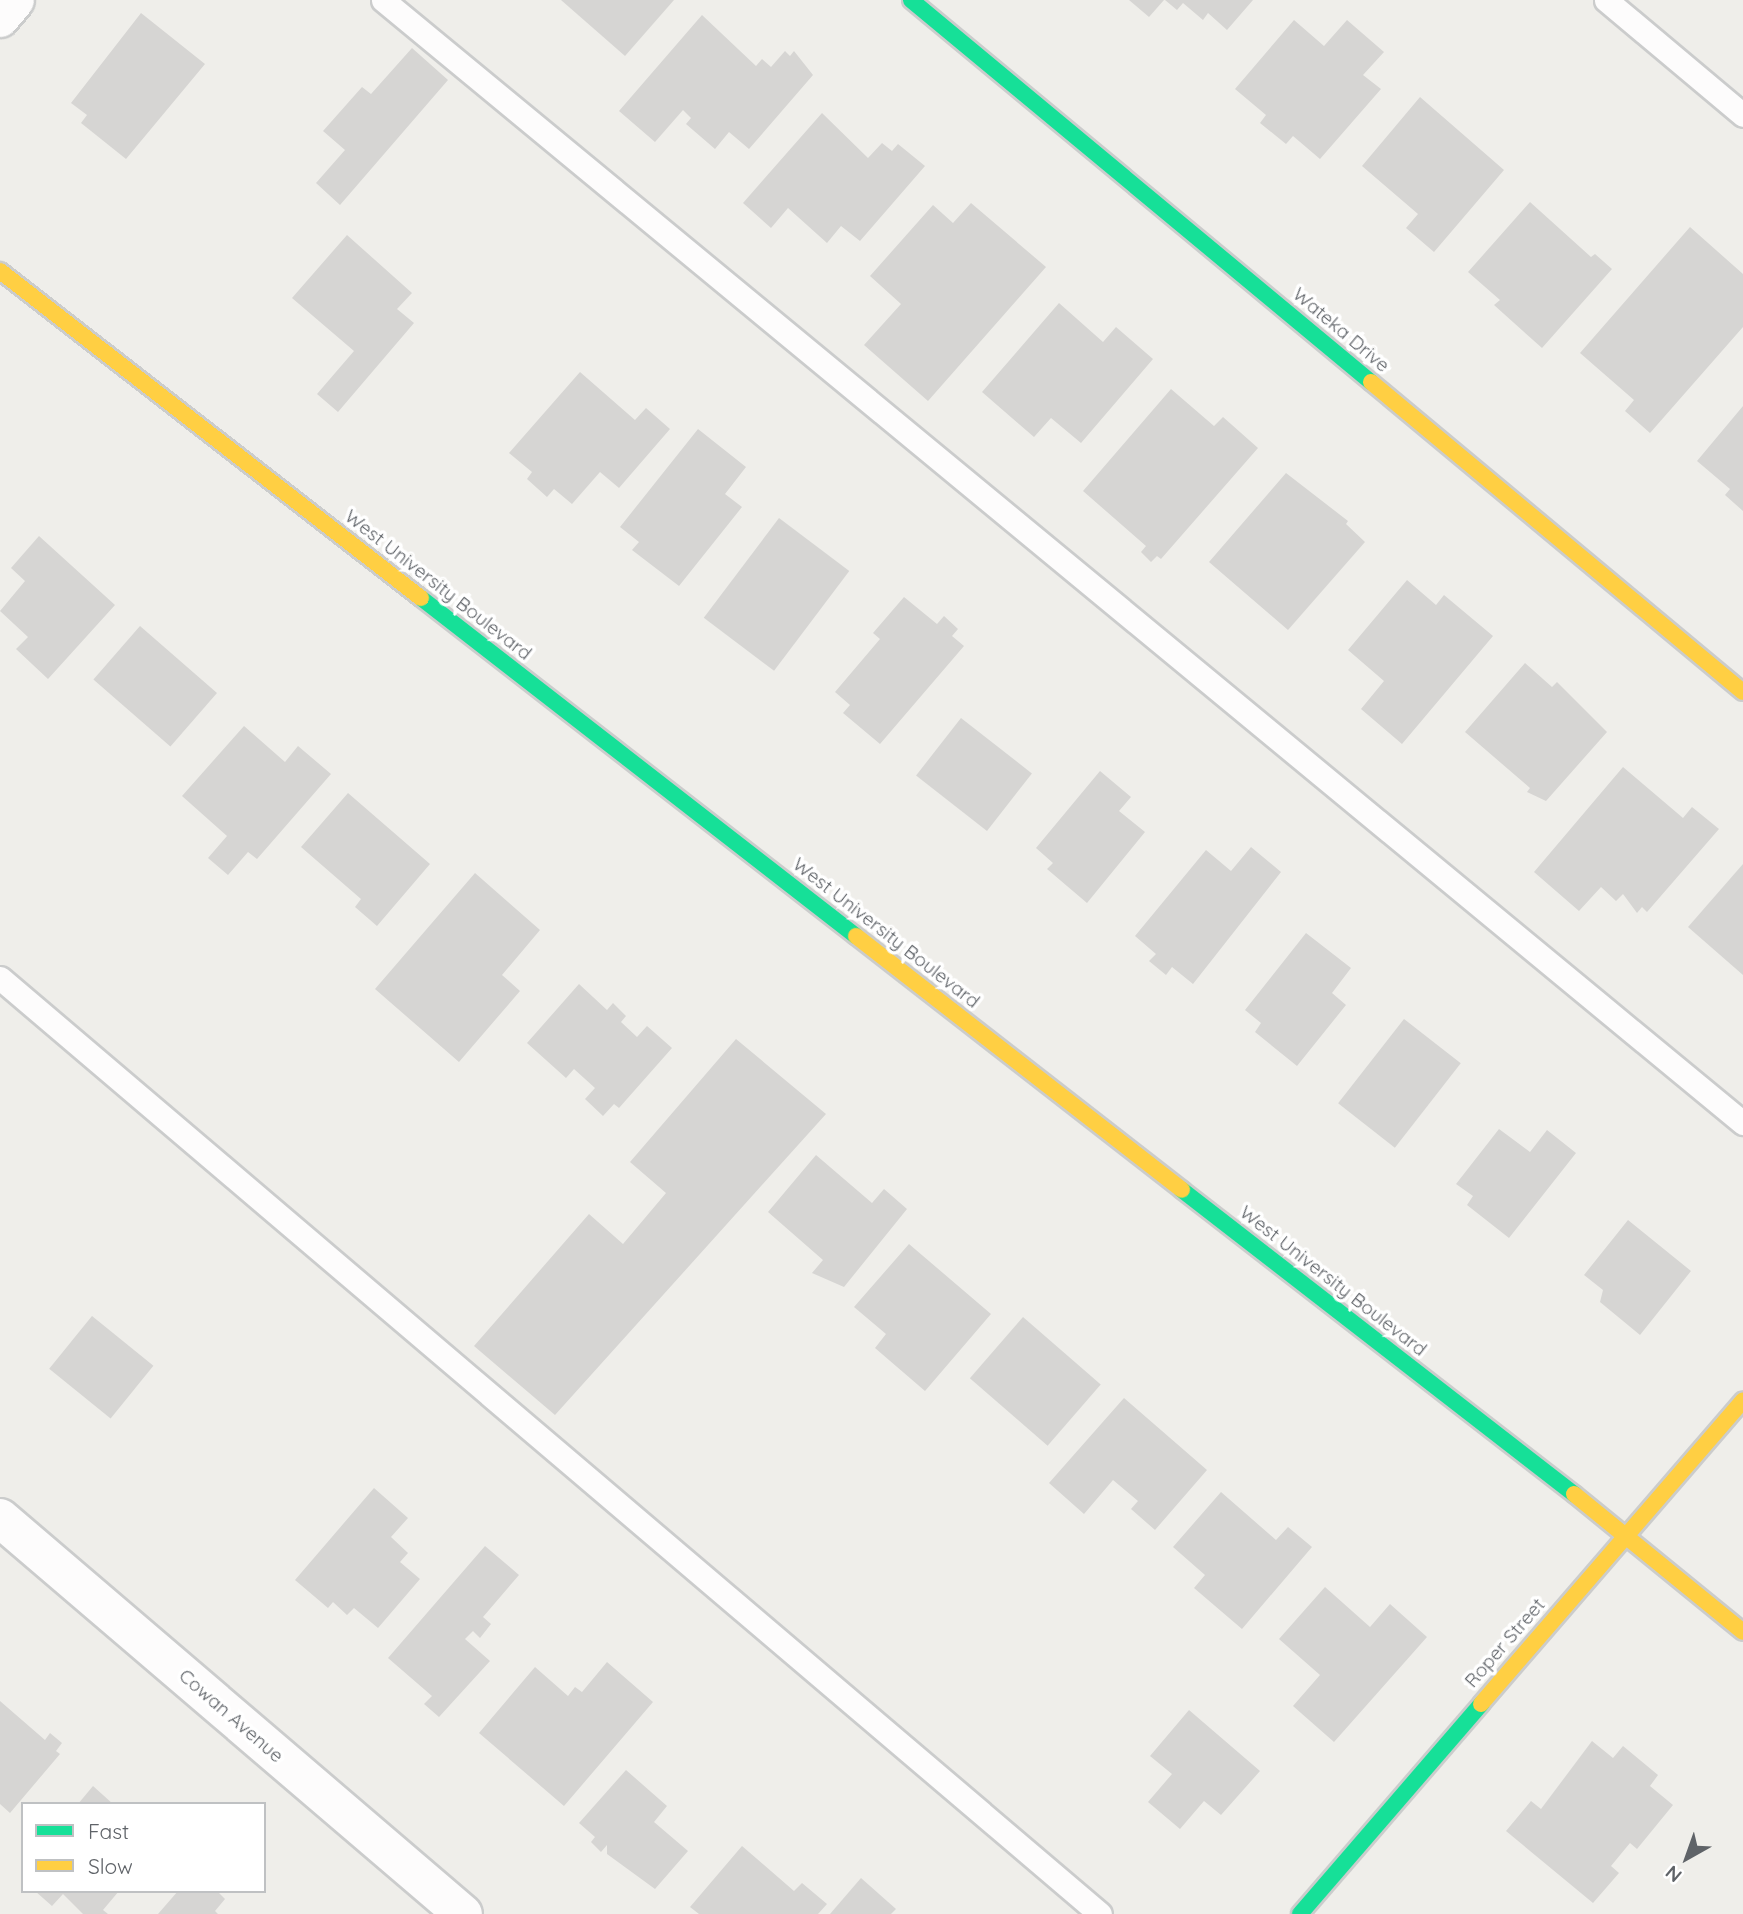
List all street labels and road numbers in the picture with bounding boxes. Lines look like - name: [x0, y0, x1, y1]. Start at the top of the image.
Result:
- street label: Wateka Drive: [1288, 283, 1394, 377]
- street label: West University Boulevard: [340, 505, 536, 665]
- street label: West University Boulevard: [788, 853, 984, 1013]
- street label: West University Boulevard: [1235, 1201, 1431, 1361]
- street label: Roper Street: [1460, 1594, 1550, 1692]
- street label: Cowan Avenue: [174, 1664, 288, 1768]

